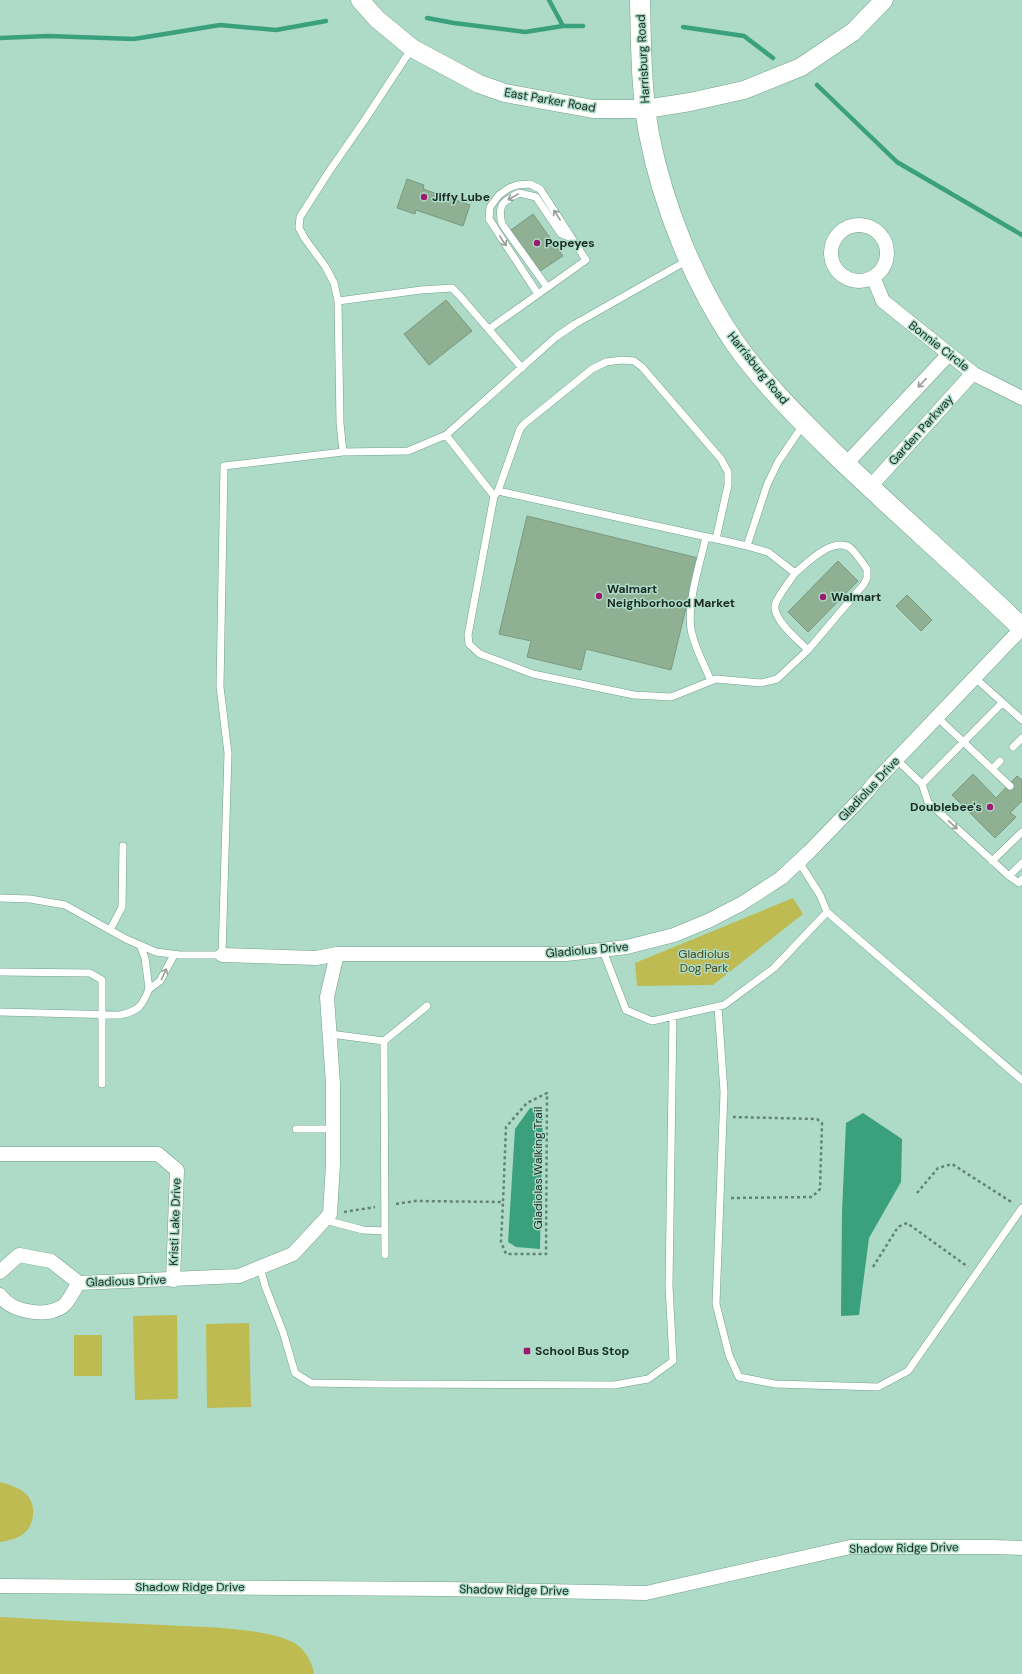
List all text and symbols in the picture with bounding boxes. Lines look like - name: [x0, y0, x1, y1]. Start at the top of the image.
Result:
- street label: Harrisburg Road: [633, 14, 653, 104]
- street label: East Parker Road: [503, 84, 597, 116]
- place label: Jiffy Lube: [432, 189, 490, 205]
- marker: Jiffy Lube: [419, 192, 429, 202]
- one-way arrow: [507, 193, 519, 201]
- one-way arrow: [553, 209, 561, 221]
- one-way arrow: [500, 235, 508, 247]
- place label: Popeyes: [545, 235, 595, 251]
- marker: Popeyes: [532, 238, 542, 248]
- street label: Bonnie Circle: [905, 317, 973, 375]
- street label: Harrisburg Road: [724, 328, 792, 408]
- one-way arrow: [918, 378, 927, 388]
- street label: Garden Parkway: [885, 391, 957, 469]
- place label: Walmart Neighborhood Market: [607, 581, 735, 611]
- place label: Walmart: [831, 589, 881, 605]
- marker: Walmart Neighborhood Market: [594, 591, 604, 601]
- marker: Walmart: [818, 592, 828, 602]
- street label: Gladiolus Drive: [835, 753, 903, 825]
- place label: Doublebee's: [910, 799, 982, 815]
- marker: Doublebee's: [985, 802, 995, 812]
- one-way arrow: [948, 820, 958, 829]
- street label: Gladiolus Drive: [545, 938, 629, 962]
- park label: Gladiolus Dog Park: [678, 946, 730, 976]
- one-way arrow: [161, 968, 168, 980]
- street label: Gladiolas Walking Trail: [530, 1107, 546, 1229]
- street label: Kristi Lake Drive: [165, 1178, 185, 1266]
- street label: Gladious Drive: [86, 1272, 167, 1290]
- place label: School Bus Stop: [535, 1343, 629, 1359]
- marker: School Bus Stop: [522, 1346, 532, 1356]
- street label: Shadow Ridge Drive: [849, 1539, 959, 1557]
- street label: Shadow Ridge Drive: [135, 1579, 245, 1595]
- street label: Shadow Ridge Drive: [459, 1581, 569, 1599]

